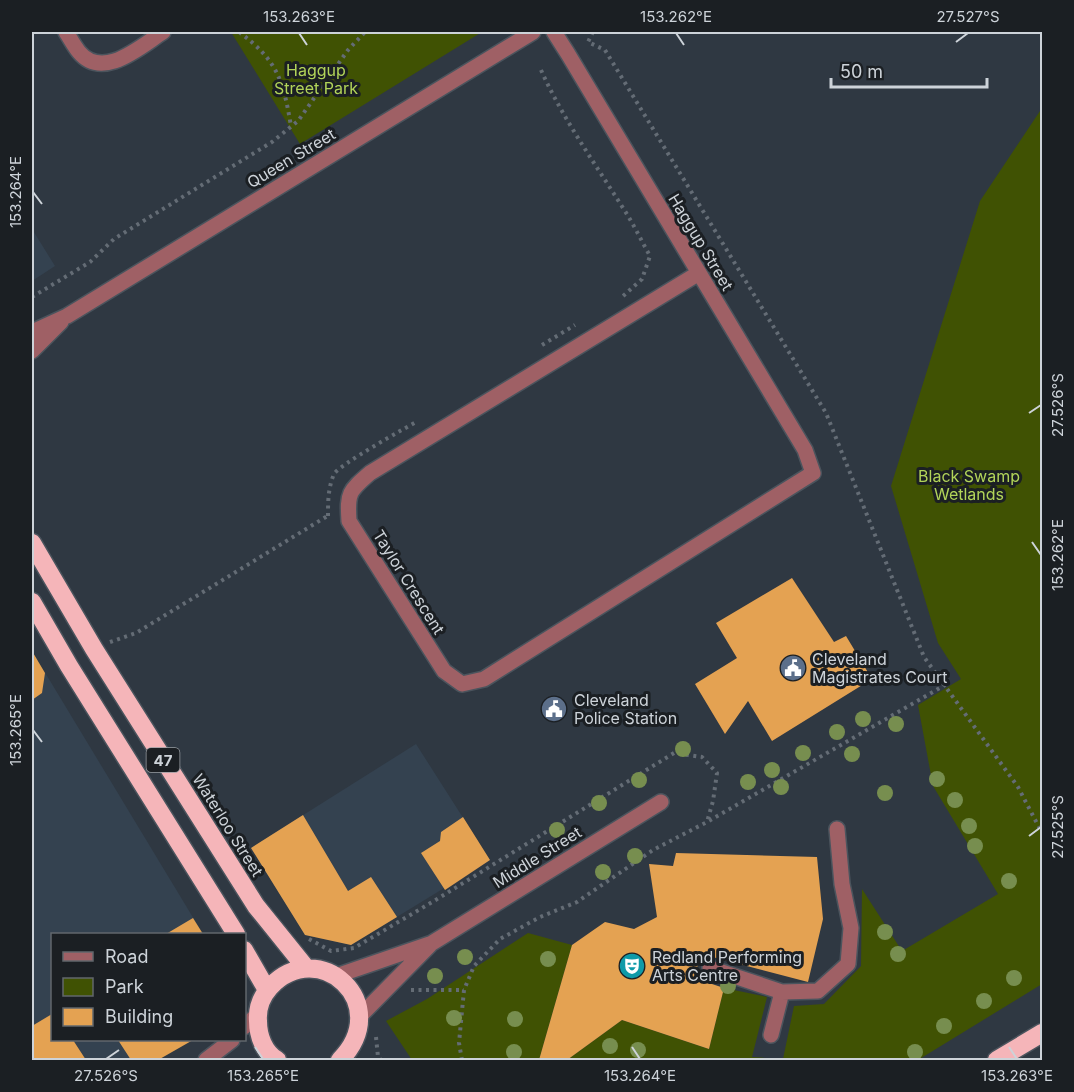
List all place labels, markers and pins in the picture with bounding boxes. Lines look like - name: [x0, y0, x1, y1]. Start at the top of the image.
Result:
- place label: Cleveland Magistrates Court: [812, 649, 947, 687]
- public building icon: Cleveland Magistrates Court: [778, 653, 808, 683]
- place label: Cleveland Police Station: [574, 690, 677, 728]
- public building icon: Cleveland Police Station: [539, 694, 569, 724]
- place label: Redland Performing Arts Centre: [652, 947, 802, 985]
- theatre icon: Redland Performing Arts Centre: [617, 951, 647, 981]

